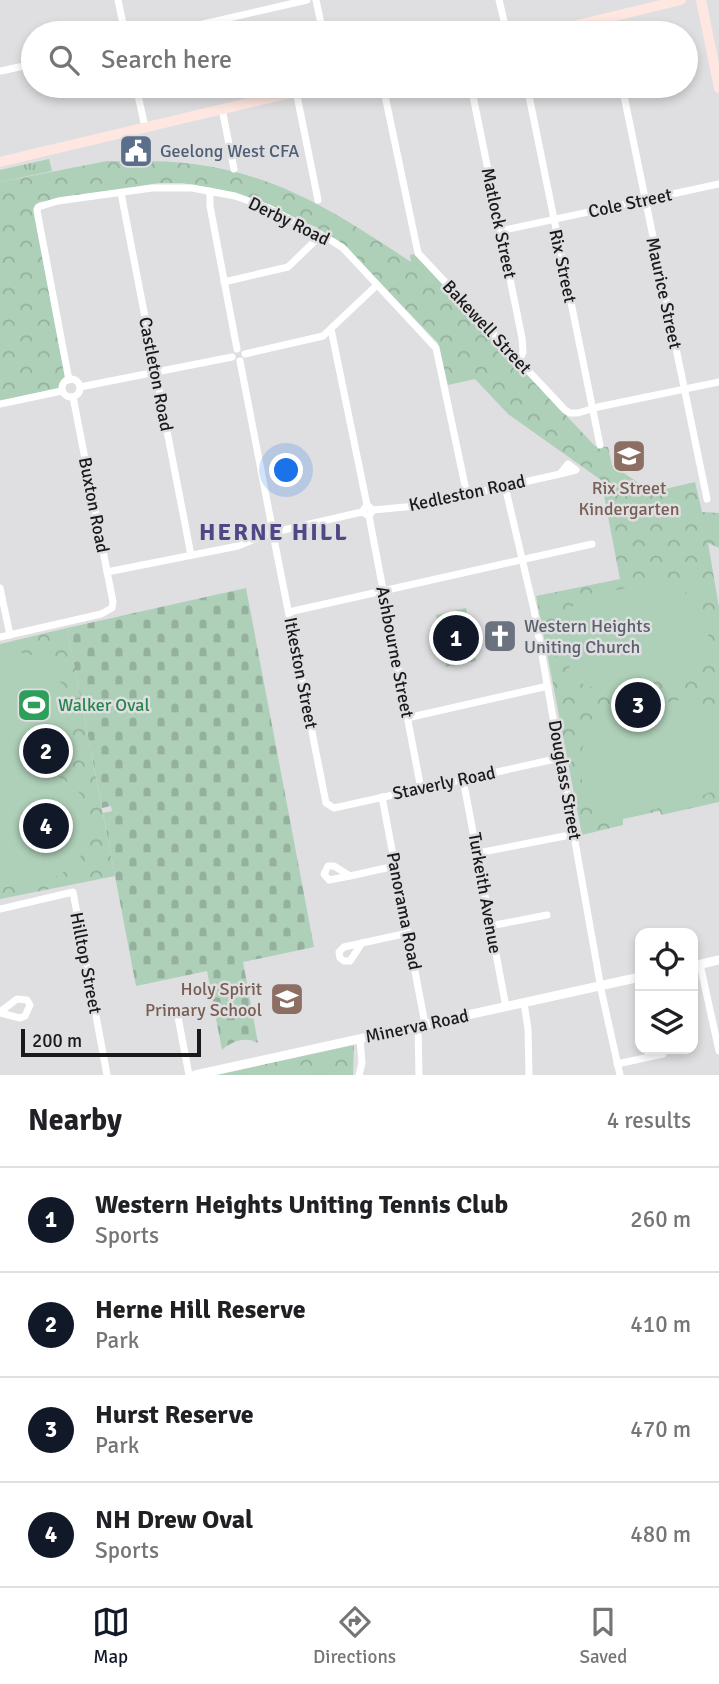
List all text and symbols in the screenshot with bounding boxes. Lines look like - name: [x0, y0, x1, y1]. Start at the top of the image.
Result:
- search box: [21, 21, 698, 98]
- icon: search: [45, 41, 83, 79]
- text: Search here: [101, 44, 232, 76]
- public building icon: Geelong West CFA: [117, 132, 155, 170]
- place label: Geelong West CFA: [160, 140, 299, 162]
- street label: Matlock Street: [477, 166, 521, 280]
- street label: Cole Street: [586, 183, 674, 223]
- street label: Derby Road: [245, 192, 333, 250]
- street label: Rix Street: [544, 227, 582, 305]
- street label: Maurice Street: [641, 235, 687, 351]
- street label: Bakewell Street: [438, 275, 536, 379]
- street label: Castleton Road: [134, 315, 178, 433]
- school or university icon: Rix Street Kindergarten: [610, 437, 648, 475]
- your location: [269, 453, 303, 487]
- street label: Buxton Road: [74, 455, 114, 555]
- street label: Kedleston Road: [407, 470, 527, 516]
- place label: Rix Street Kindergarten: [578, 477, 680, 520]
- district label: HERNE HILL: [199, 517, 349, 547]
- street label: Ashbourne Street: [371, 584, 419, 720]
- pin: 1: [433, 612, 479, 664]
- street label: Itkeston Street: [279, 615, 323, 731]
- place label: Western Heights Uniting Church: [524, 615, 651, 658]
- church icon: Western Heights Uniting Church: [481, 617, 519, 655]
- pin: 3: [615, 679, 661, 731]
- sports icon: Walker Oval: [15, 686, 53, 724]
- place label: Walker Oval: [58, 694, 150, 716]
- street label: Douglass Street: [544, 718, 586, 842]
- pin: 2: [23, 725, 69, 777]
- street label: Staverly Road: [391, 761, 497, 805]
- pin: 4: [23, 800, 69, 852]
- street label: Turkeith Avenue: [464, 831, 506, 955]
- street label: Panorama Road: [382, 850, 426, 972]
- street label: Hilltop Street: [65, 910, 107, 1016]
- map controls: [635, 928, 698, 1054]
- button: locate: [635, 928, 698, 991]
- place label: Holy Spirit Primary School: [145, 978, 262, 1021]
- school or university icon: Holy Spirit Primary School: [268, 980, 306, 1018]
- button: layers: [635, 991, 698, 1054]
- street label: Minerva Road: [363, 1004, 471, 1048]
- scale bar: [21, 1026, 201, 1058]
- text: 200 m: [32, 1029, 82, 1053]
- text: Nearby: [28, 1102, 122, 1139]
- text: 4 results: [607, 1106, 691, 1135]
- text: Western Heights Uniting Tennis Club: [95, 1189, 508, 1221]
- text: 1: [45, 1205, 57, 1234]
- text: 260 m: [630, 1205, 691, 1234]
- text: Sports: [95, 1221, 159, 1250]
- text: Herne Hill Reserve: [95, 1294, 306, 1326]
- text: 2: [45, 1310, 57, 1339]
- text: 410 m: [630, 1310, 691, 1339]
- text: Park: [95, 1326, 139, 1355]
- text: Hurst Reserve: [95, 1399, 254, 1431]
- text: 3: [45, 1415, 57, 1444]
- text: 470 m: [630, 1415, 691, 1444]
- text: Park: [95, 1431, 139, 1460]
- text: NH Drew Oval: [95, 1504, 253, 1536]
- text: 4: [45, 1520, 57, 1549]
- text: 480 m: [630, 1520, 691, 1549]
- text: Sports: [95, 1536, 159, 1565]
- tab: Map: [92, 1603, 130, 1669]
- tab: Directions: [313, 1603, 396, 1669]
- tab: Saved: [579, 1603, 627, 1669]

